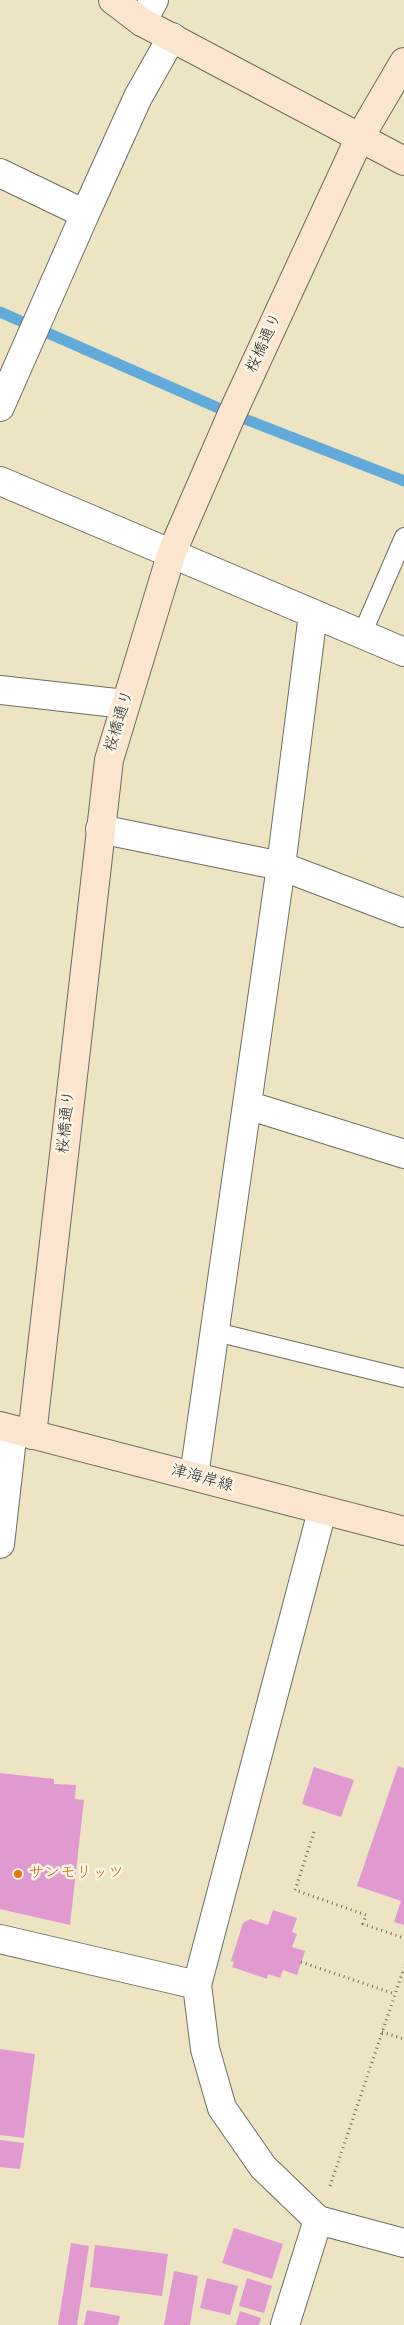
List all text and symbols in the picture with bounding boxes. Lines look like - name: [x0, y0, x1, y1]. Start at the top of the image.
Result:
- street label: 桜橋通り: [243, 310, 287, 376]
- street label: 桜橋通り: [101, 688, 139, 754]
- street label: 桜橋通り: [54, 1089, 80, 1155]
- street label: 津海岸線: [169, 1461, 235, 1497]
- place label: サンモリッツ: [28, 1864, 124, 1884]
- marker: サンモリッツ: [12, 1868, 24, 1880]

